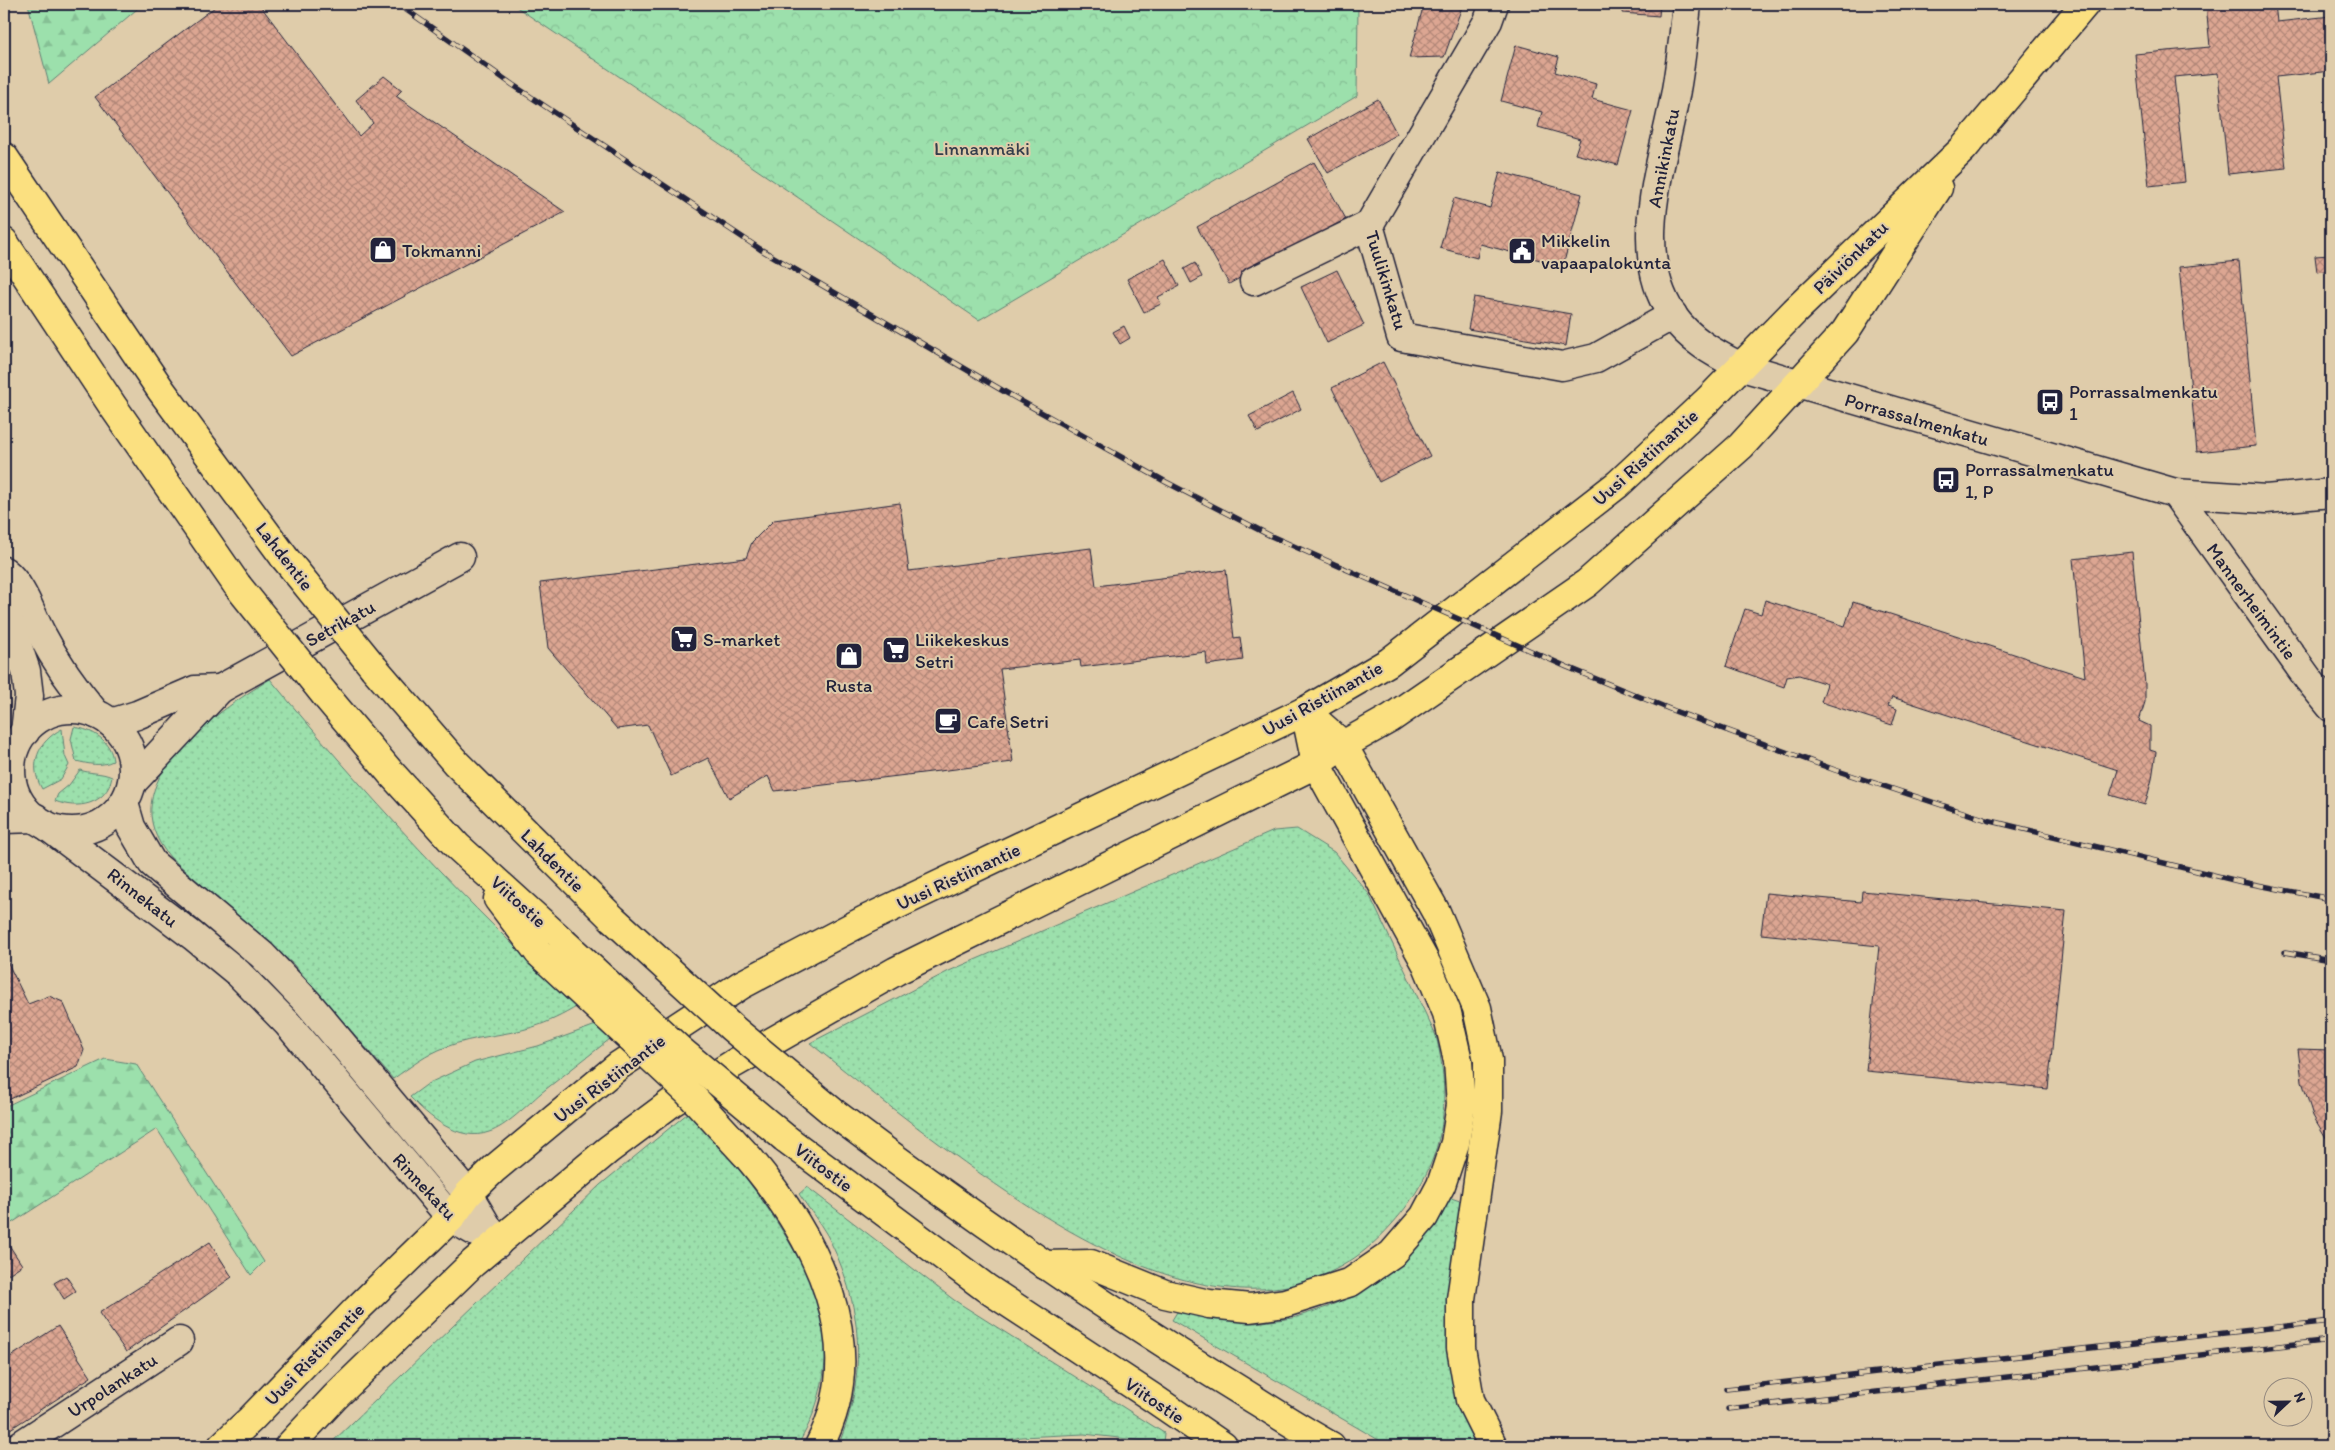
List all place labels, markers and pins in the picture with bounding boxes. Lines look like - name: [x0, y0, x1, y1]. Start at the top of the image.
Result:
- place label: Mikkelin vapaapalokunta: [1541, 229, 1671, 274]
- shop icon: Tokmanni: [368, 235, 398, 265]
- public building icon: Mikkelin vapaapalokunta: [1507, 236, 1537, 266]
- place label: Tokmanni: [402, 239, 481, 262]
- place label: Porrassalmenkatu 1: [2069, 380, 2218, 425]
- bus stop icon: Porrassalmenkatu 1: [2035, 387, 2065, 417]
- place label: Porrassalmenkatu 1, P: [1965, 458, 2114, 503]
- bus stop icon: Porrassalmenkatu 1, P: [1931, 465, 1961, 495]
- supermarket icon: S-market: [669, 624, 699, 654]
- place label: S-market: [703, 628, 780, 651]
- place label: Liikekeskus Setri: [915, 628, 1009, 673]
- supermarket icon: Liikekeskus Setri: [881, 635, 911, 665]
- shop icon: Rusta: [834, 641, 864, 671]
- place label: Rusta: [826, 674, 872, 697]
- cafe icon: Cafe Setri: [933, 706, 963, 736]
- place label: Cafe Setri: [967, 710, 1049, 733]

